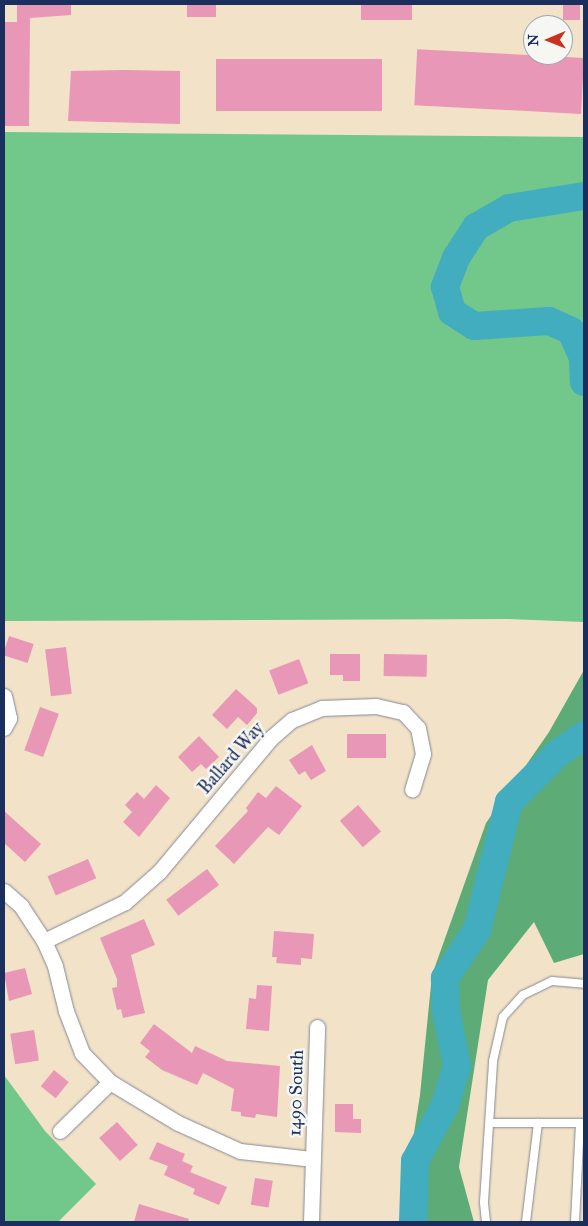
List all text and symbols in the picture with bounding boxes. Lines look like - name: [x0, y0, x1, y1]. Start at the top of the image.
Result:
- north arrow: [523, 15, 573, 65]
- text: N: [525, 34, 542, 46]
- street label: Ballard Way: [194, 718, 268, 798]
- street label: 1490 South: [284, 1049, 308, 1137]

